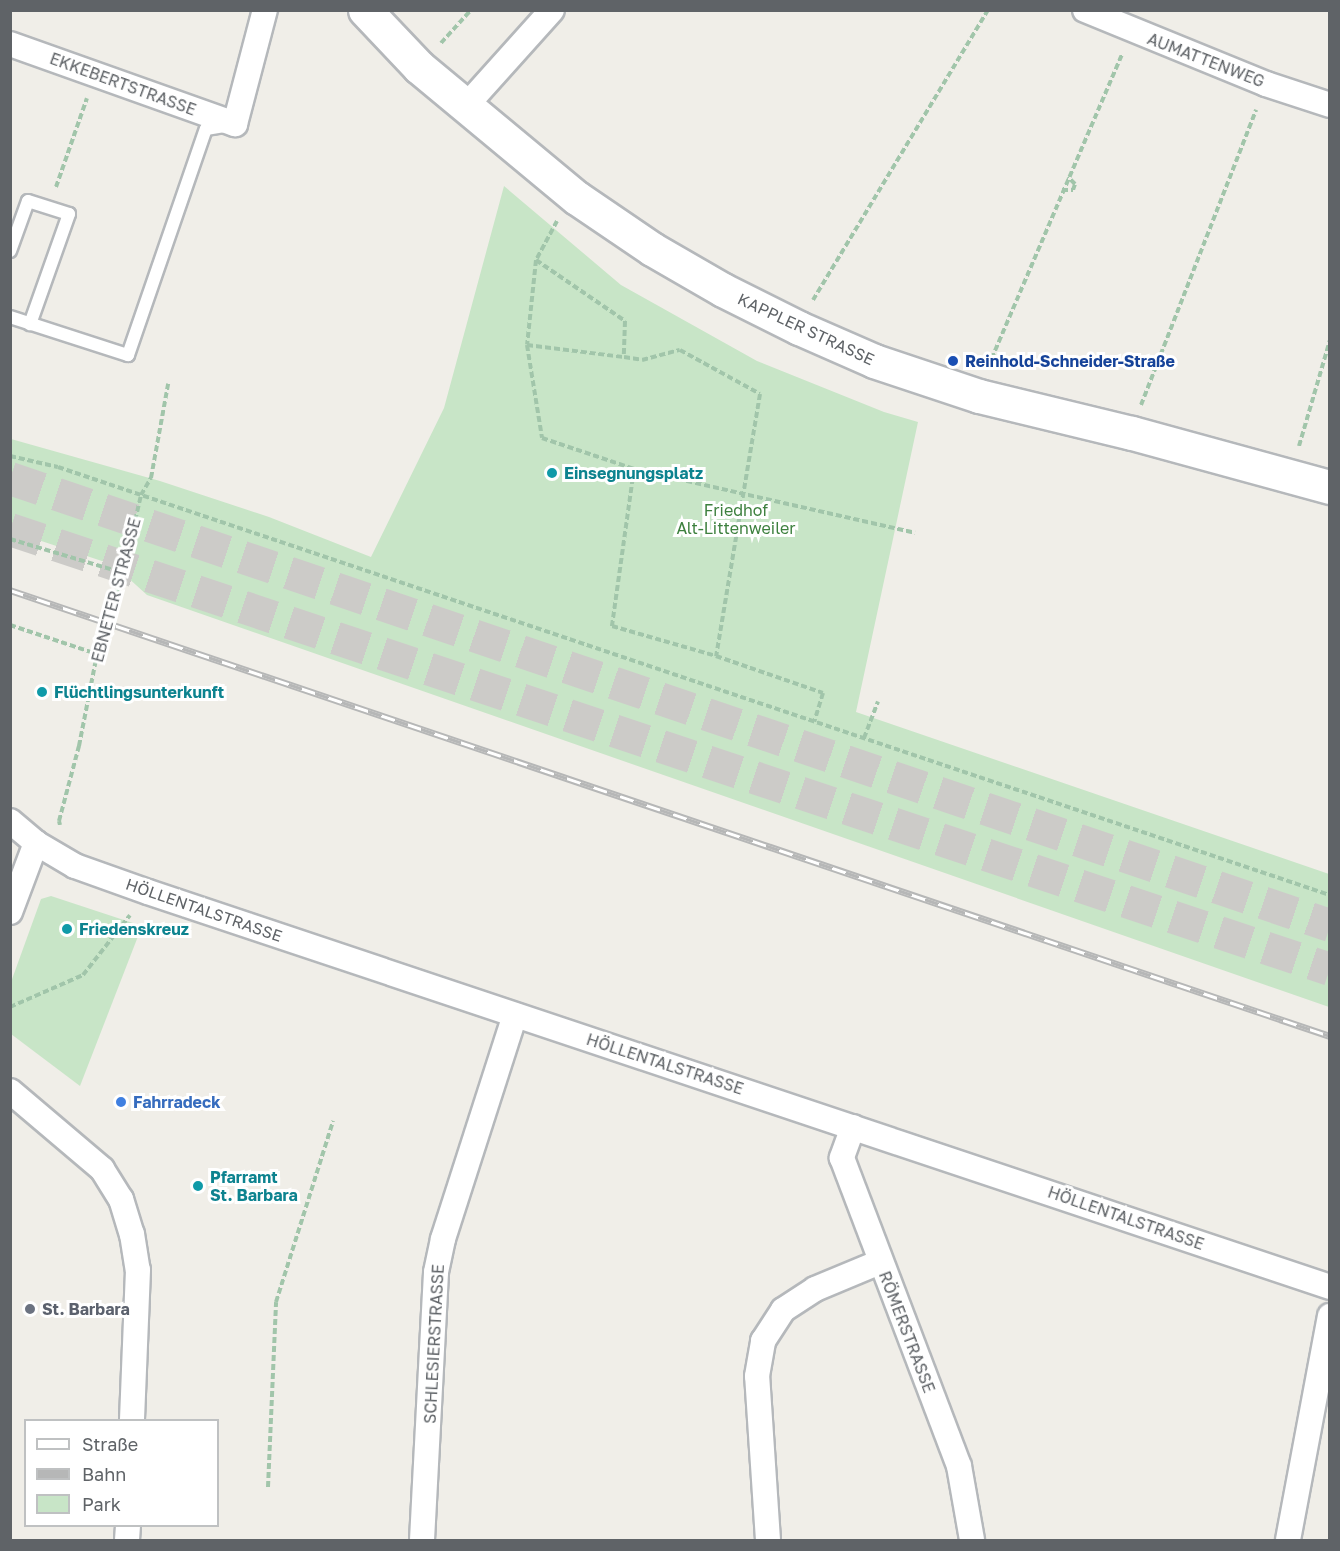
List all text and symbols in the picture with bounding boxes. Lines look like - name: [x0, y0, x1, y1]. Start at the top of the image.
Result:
- street label: AUMATTENWEG: [1145, 29, 1267, 91]
- street label: EKKEBERTSTRASSE: [47, 49, 199, 119]
- street label: KAPPLER STRASSE: [735, 289, 877, 369]
- place label: Reinhold-Schneider-Straße: [965, 351, 1175, 371]
- marker: Reinhold-Schneider-Straße: [946, 354, 960, 368]
- place label: Einsegnungsplatz: [564, 463, 703, 483]
- marker: Einsegnungsplatz: [545, 466, 559, 480]
- park label: Friedhof Alt-Littenweiler: [676, 500, 796, 538]
- street label: EBNETER STRASSE: [87, 516, 145, 664]
- place label: Flüchtlingsunterkunft: [54, 682, 224, 702]
- marker: Flüchtlingsunterkunft: [35, 685, 49, 699]
- street label: HÖLLENTALSTRASSE: [123, 874, 285, 946]
- place label: Friedenskreuz: [79, 919, 189, 939]
- marker: Friedenskreuz: [60, 922, 74, 936]
- street label: HÖLLENTALSTRASSE: [584, 1030, 746, 1098]
- place label: Fahrradeck: [133, 1092, 220, 1112]
- marker: Fahrradeck: [114, 1095, 128, 1109]
- place label: Pfarramt St. Barbara: [210, 1167, 298, 1205]
- marker: Pfarramt St. Barbara: [191, 1179, 205, 1193]
- street label: HÖLLENTALSTRASSE: [1045, 1182, 1207, 1254]
- street label: SCHLESIERSTRASSE: [420, 1264, 448, 1424]
- street label: RÖMERSTRASSE: [875, 1268, 939, 1396]
- place label: St. Barbara: [42, 1299, 130, 1319]
- marker: St. Barbara: [23, 1302, 37, 1316]
- legend: [24, 1419, 219, 1527]
- text: Straße: [82, 1433, 138, 1455]
- text: Bahn: [82, 1463, 126, 1485]
- text: Park: [82, 1493, 121, 1515]

